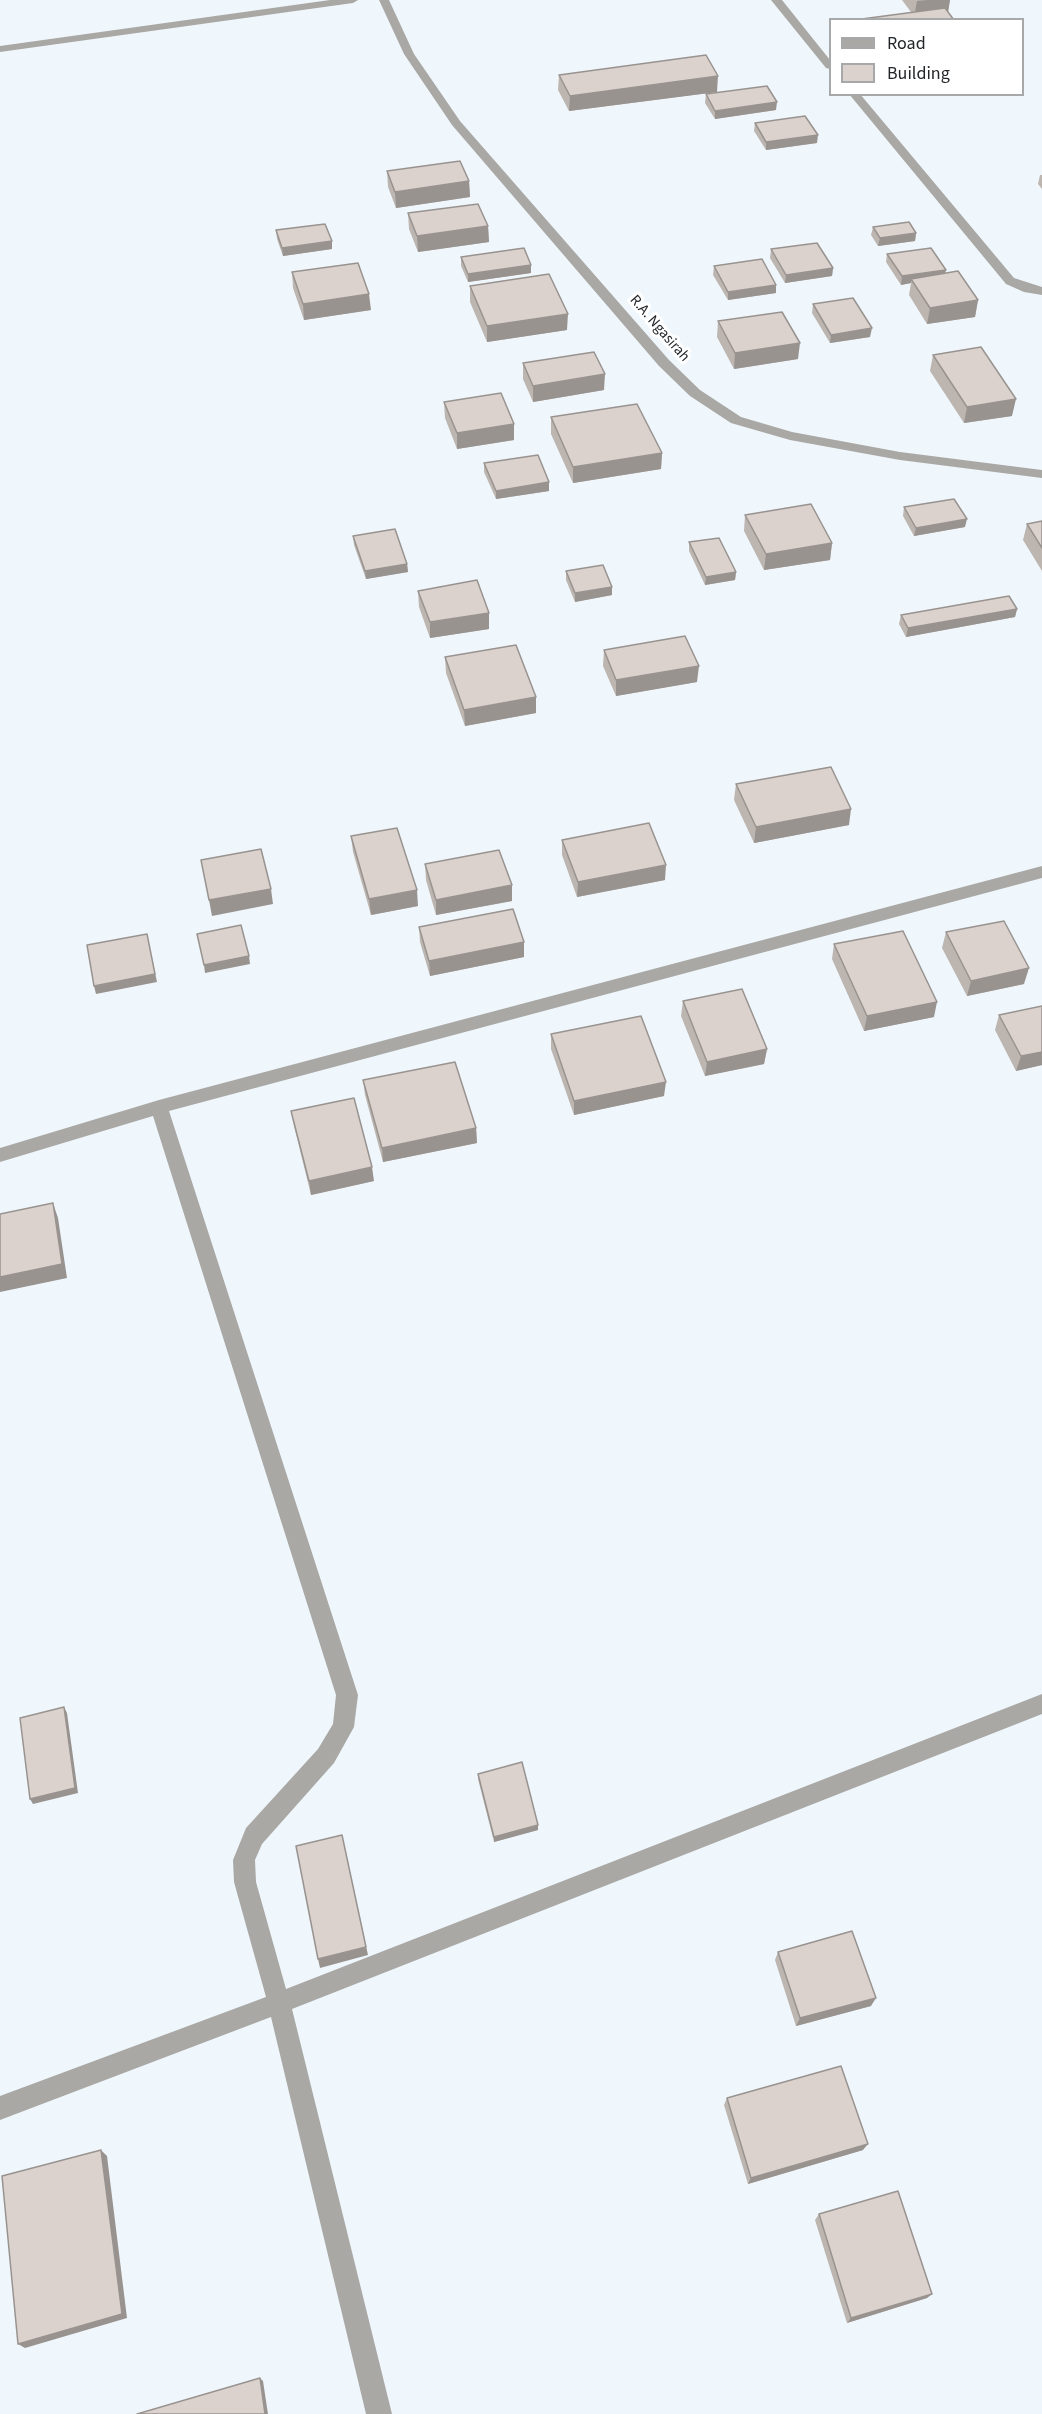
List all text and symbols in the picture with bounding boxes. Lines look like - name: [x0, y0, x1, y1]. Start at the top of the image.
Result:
- legend: [829, 18, 1024, 96]
- text: Road: [887, 31, 926, 56]
- text: Building: [887, 61, 950, 86]
- street label: R.A. Ngasirah: [625, 292, 693, 366]

